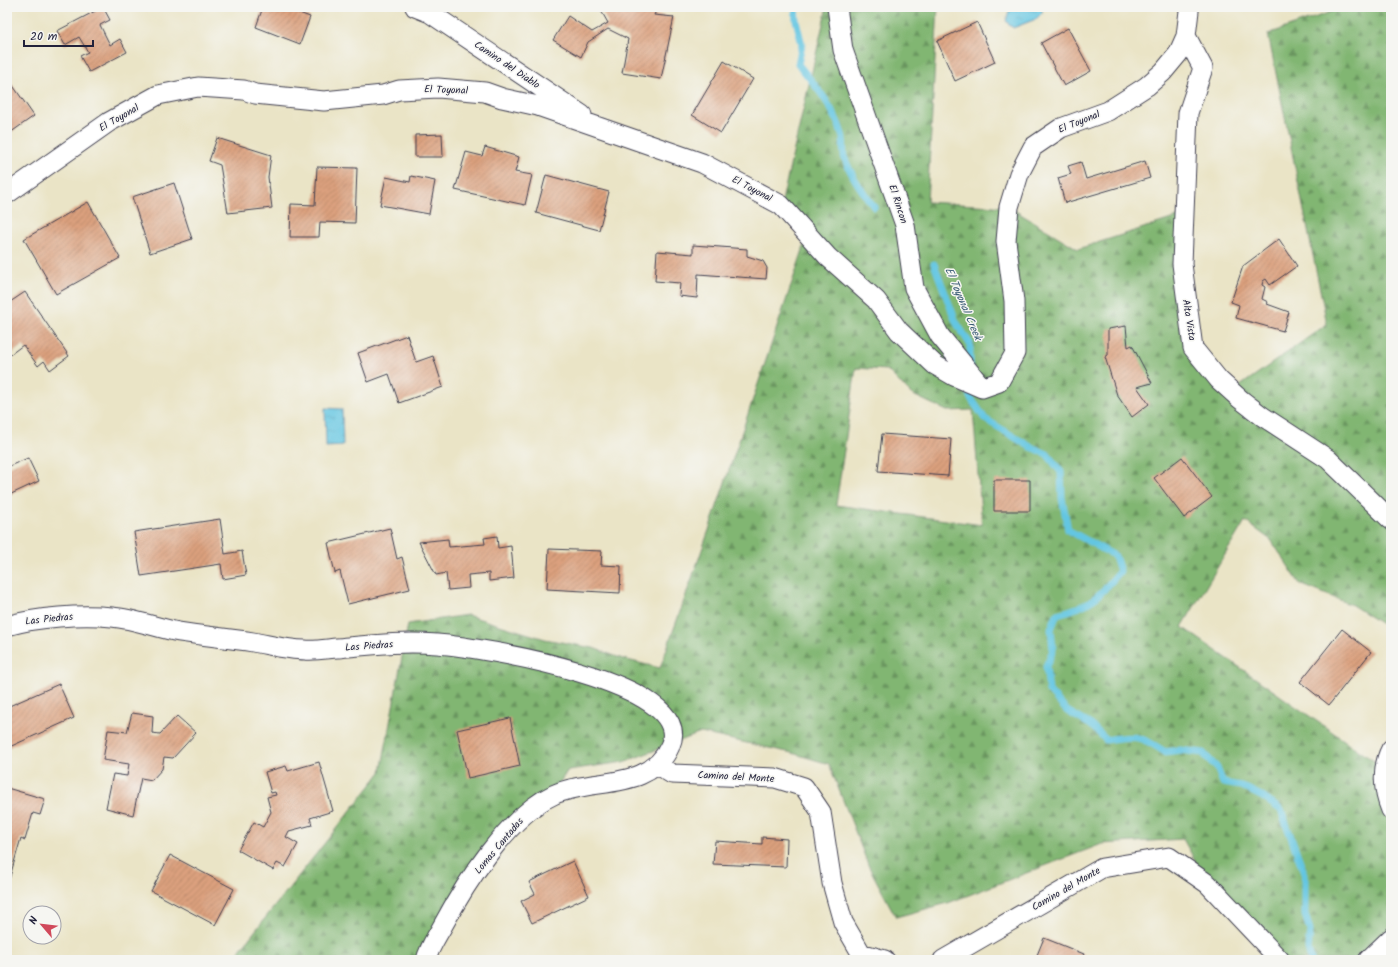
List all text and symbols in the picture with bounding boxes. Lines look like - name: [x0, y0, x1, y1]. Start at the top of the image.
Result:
- scale bar: [24, 22, 93, 48]
- text: 20 m: [30, 27, 58, 46]
- street label: Camino del Diablo: [471, 37, 544, 93]
- street label: El Toyonal: [424, 81, 469, 99]
- street label: El Toyonal: [96, 100, 142, 136]
- street label: El Toyonal: [1056, 106, 1103, 138]
- street label: El Toyonal: [729, 172, 776, 207]
- street label: El Rincon: [884, 182, 912, 226]
- water label: El Toyonal Creek: [939, 265, 987, 345]
- street label: Alta Vista: [1178, 298, 1200, 342]
- street label: Las Piedras: [24, 608, 74, 629]
- street label: Las Piedras: [345, 636, 394, 656]
- street label: Camino del Monte: [697, 767, 775, 787]
- street label: Lomas Cantadas: [471, 814, 528, 878]
- street label: Camino del Monte: [1029, 863, 1104, 915]
- north arrow: [22, 905, 62, 945]
- text: N: [24, 913, 44, 928]

